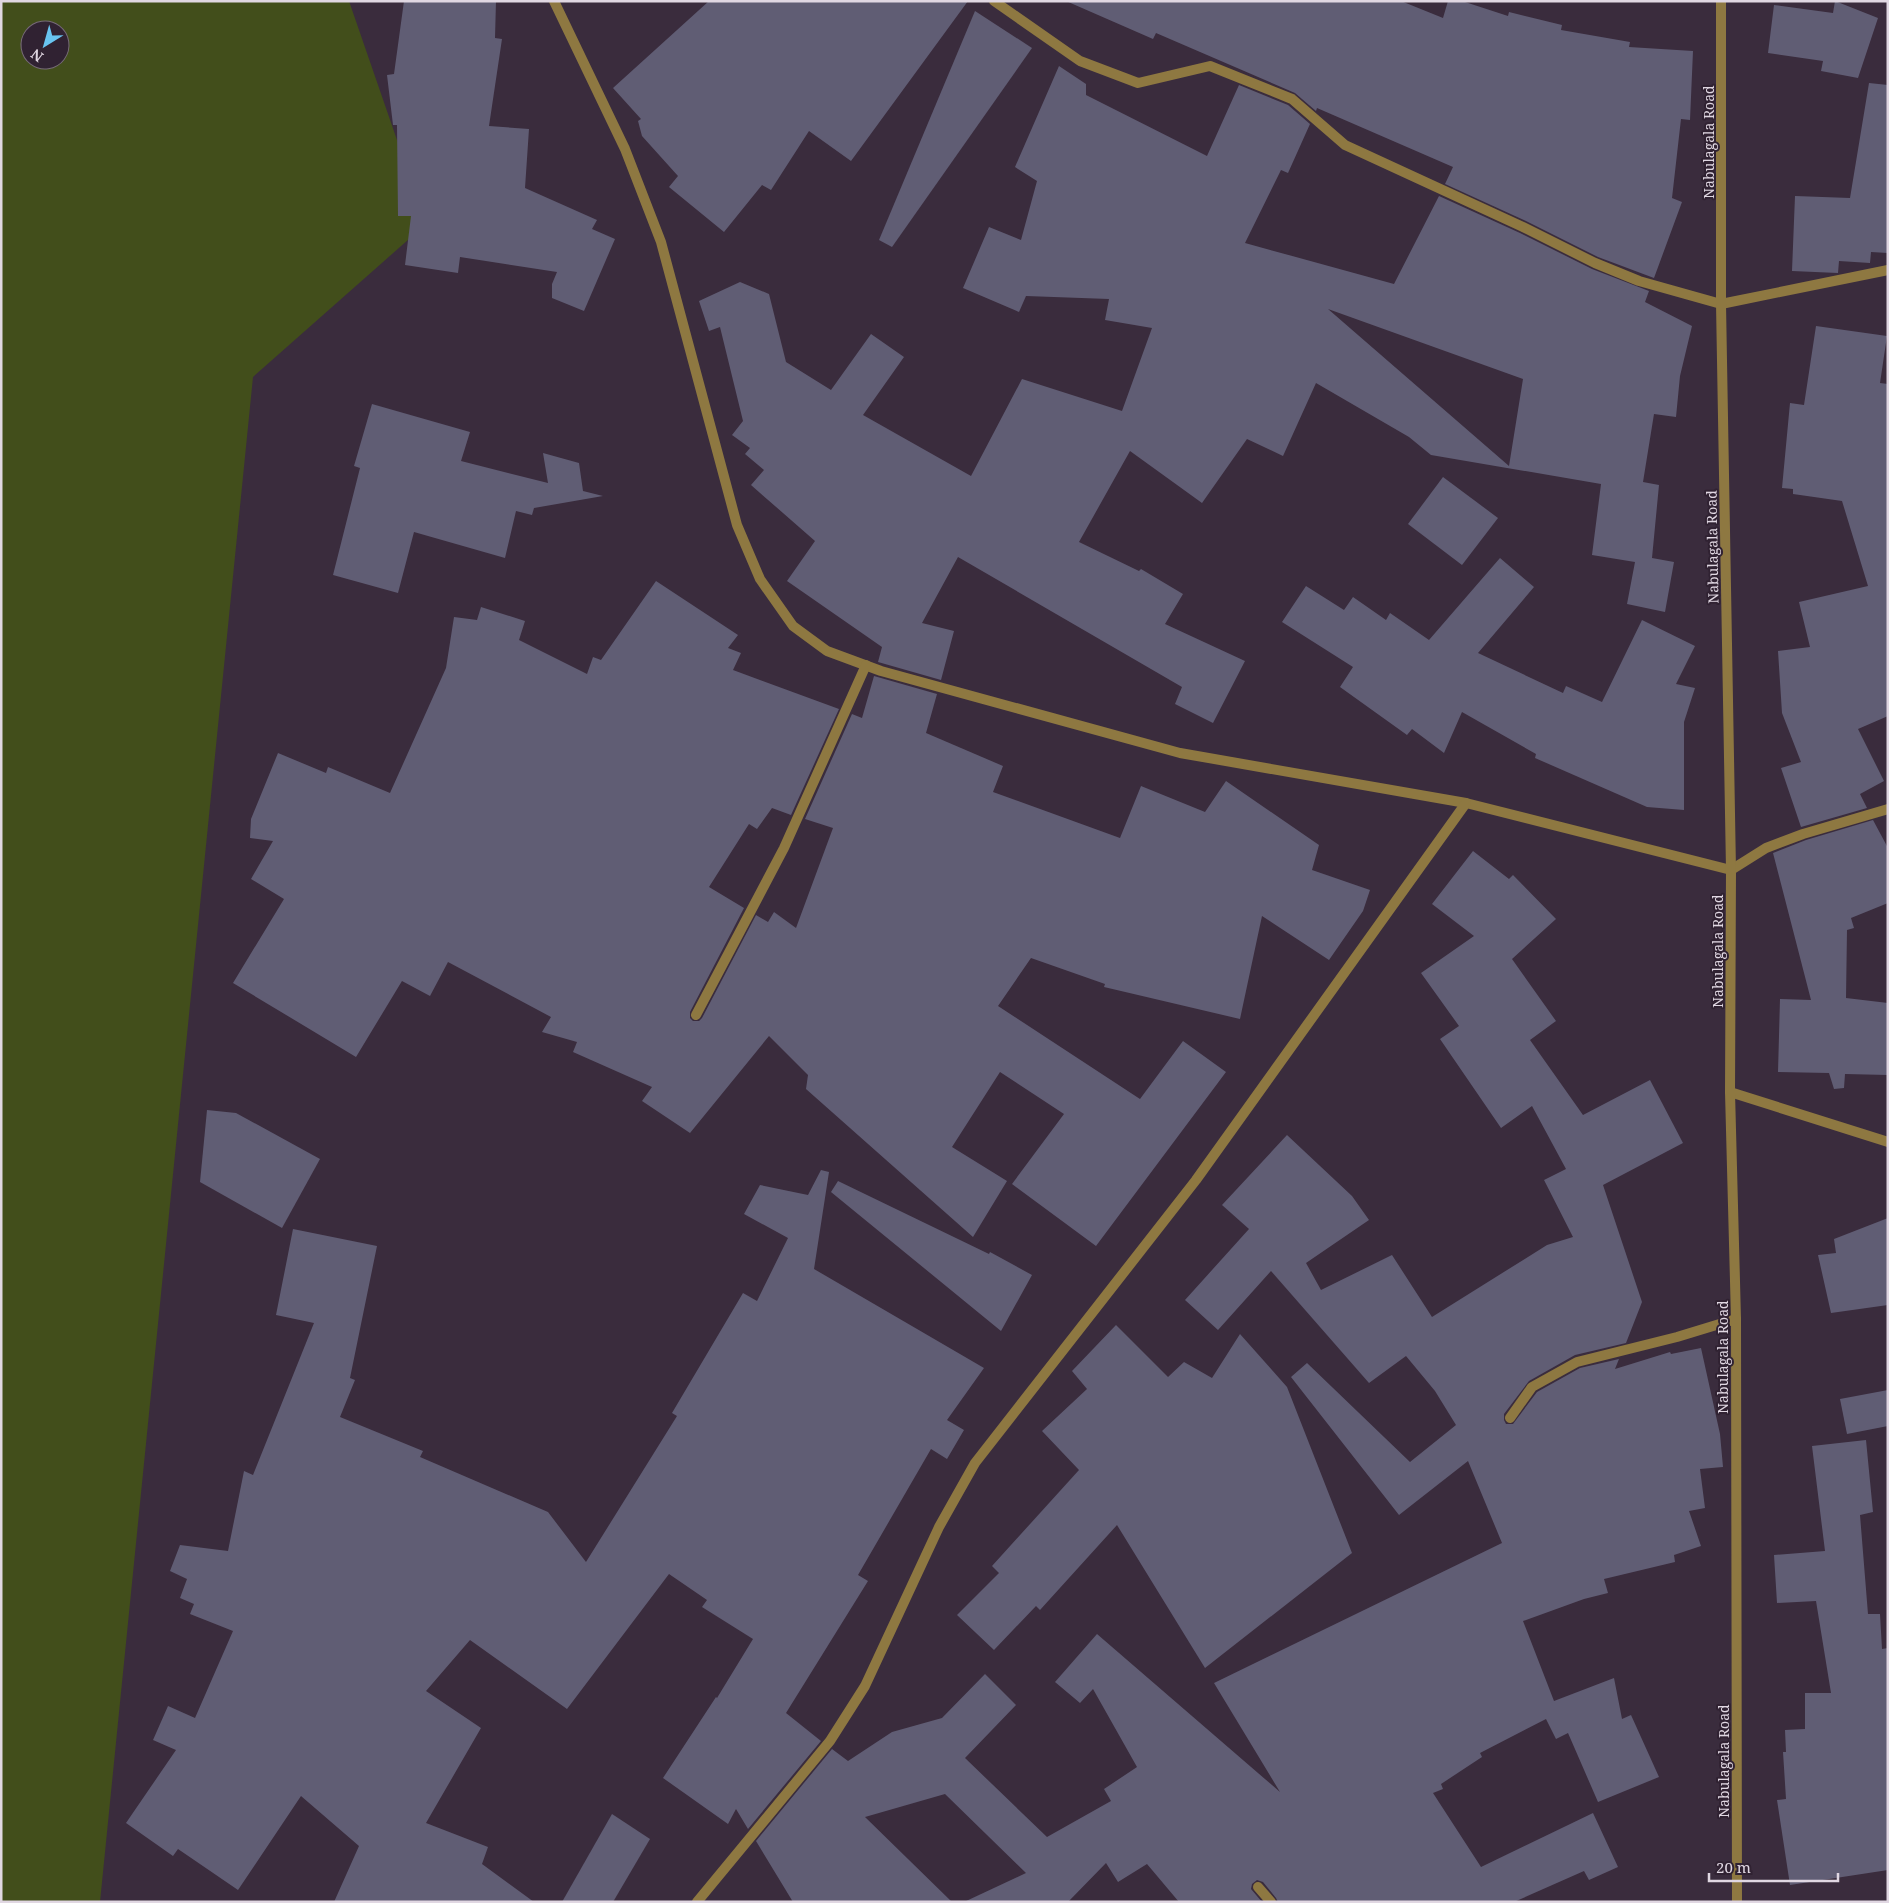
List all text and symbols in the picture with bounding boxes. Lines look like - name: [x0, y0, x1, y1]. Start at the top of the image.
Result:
- north arrow: [20, 20, 70, 70]
- text: N: [27, 45, 47, 67]
- street label: Nabulagala Road: [1699, 85, 1718, 199]
- street label: Nabulagala Road: [1702, 490, 1722, 604]
- street label: Nabulagala Road: [1708, 894, 1727, 1008]
- street label: Nabulagala Road: [1713, 1300, 1732, 1414]
- street label: Nabulagala Road: [1714, 1704, 1733, 1818]
- scale bar: [1709, 1850, 1838, 1882]
- text: 20 m: [1716, 1857, 1751, 1877]

